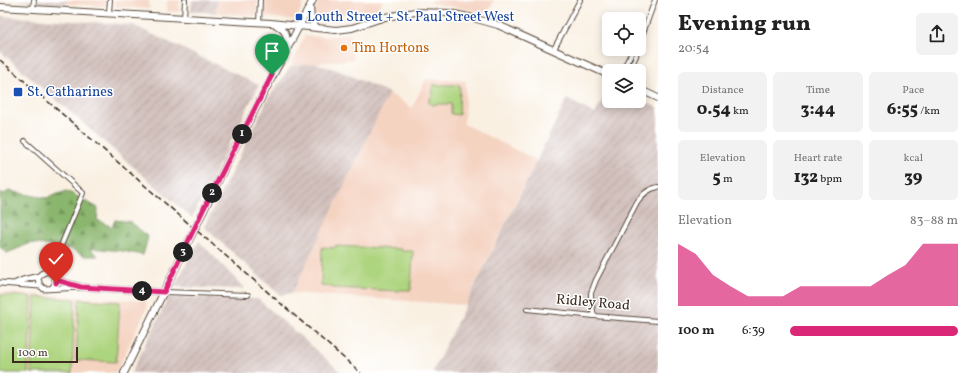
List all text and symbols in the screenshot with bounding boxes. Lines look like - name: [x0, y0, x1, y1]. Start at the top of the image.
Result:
- place label: Louth Street + St. Paul Street West: [307, 8, 515, 27]
- text: Evening run: [678, 9, 811, 40]
- marker: Louth Street + St. Paul Street West: [294, 12, 304, 22]
- map controls: [602, 12, 646, 108]
- button: locate: [602, 12, 646, 56]
- button: share: [916, 13, 958, 55]
- pin: [255, 34, 289, 75]
- place label: Tim Hortons: [352, 39, 429, 58]
- icon: arrive: [261, 40, 283, 62]
- text: 20:54: [678, 40, 710, 58]
- marker: Tim Hortons: [339, 43, 349, 53]
- button: layers: [602, 64, 646, 108]
- place label: St. Catharines: [27, 83, 113, 102]
- text: Distance: [702, 83, 744, 98]
- text: Time: [806, 83, 830, 98]
- text: Pace: [902, 83, 924, 98]
- marker: St. Catharines: [12, 86, 24, 98]
- text: 0.54: [697, 98, 731, 121]
- text: 3:44: [801, 98, 835, 121]
- text: 6:55: [887, 98, 918, 121]
- text: km: [731, 104, 749, 119]
- text: /km: [918, 104, 940, 119]
- pin: 1: [232, 124, 252, 144]
- text: 1: [240, 126, 244, 141]
- text: Elevation: [700, 151, 746, 166]
- text: Heart rate: [794, 151, 842, 166]
- text: kcal: [904, 151, 923, 166]
- text: 5: [713, 166, 721, 189]
- text: 132: [794, 166, 818, 189]
- text: 39: [904, 166, 922, 189]
- text: m: [721, 172, 733, 187]
- text: bpm: [818, 172, 842, 187]
- pin: 2: [202, 183, 222, 203]
- text: 2: [209, 185, 215, 200]
- text: Elevation: [678, 212, 732, 230]
- text: 83–88 m: [910, 212, 958, 230]
- pin: [39, 242, 73, 283]
- pin: 3: [173, 242, 193, 262]
- text: 3: [180, 244, 186, 259]
- icon: check: [45, 248, 67, 270]
- pin: 4: [132, 281, 152, 301]
- text: 4: [139, 283, 145, 298]
- street label: Ridley Road: [555, 290, 631, 316]
- text: 100 m: [678, 322, 715, 340]
- text: 6:39: [742, 322, 765, 340]
- scale bar: [12, 345, 78, 364]
- text: 100 m: [18, 346, 48, 361]

